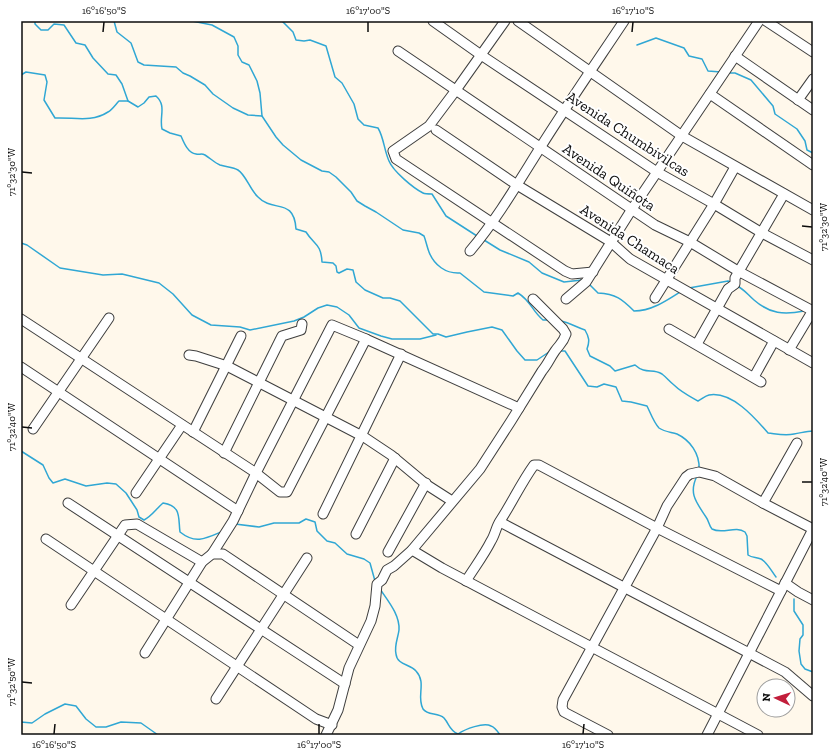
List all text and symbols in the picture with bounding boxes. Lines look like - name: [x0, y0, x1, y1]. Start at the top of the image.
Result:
- text: 16°16'50"S: [82, 5, 126, 17]
- text: 16°17'00"S: [346, 5, 390, 17]
- text: 16°17'10"S: [612, 5, 654, 17]
- street label: Avenida Chumbivilcas: [563, 87, 693, 181]
- street label: Avenida Quiñota: [559, 139, 659, 215]
- text: 71°32'30"W: [6, 147, 18, 196]
- street label: Avenida Chamaca: [577, 200, 683, 278]
- text: 71°32'30"W: [818, 202, 830, 251]
- text: 71°32'40"W: [6, 402, 18, 451]
- text: 71°32'40"W: [818, 457, 830, 506]
- text: 71°32'50"W: [6, 657, 18, 706]
- north arrow: [756, 678, 796, 718]
- text: N: [760, 692, 773, 702]
- text: 16°16'50"S: [32, 739, 76, 751]
- text: 16°17'00"S: [297, 739, 341, 751]
- text: 16°17'10"S: [562, 739, 604, 751]

